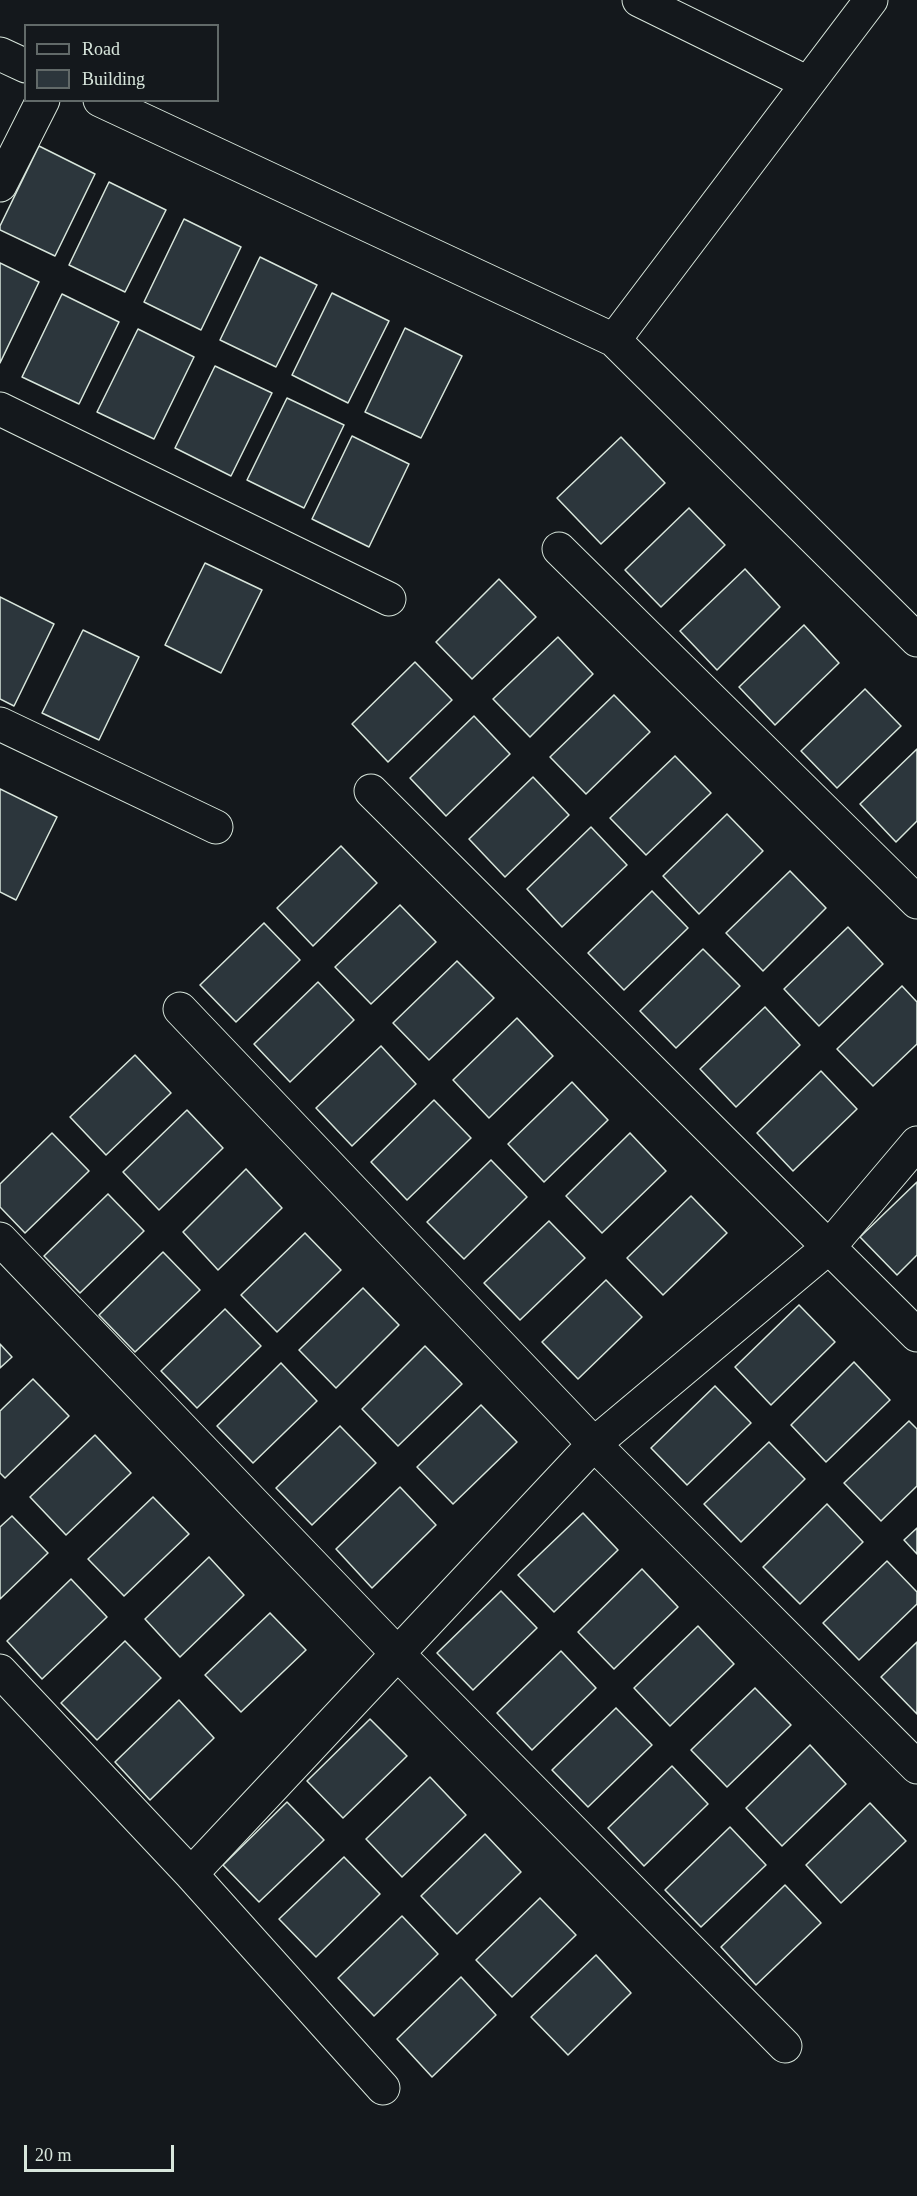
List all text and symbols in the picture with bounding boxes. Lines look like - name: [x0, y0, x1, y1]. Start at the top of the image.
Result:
- legend: [24, 24, 219, 102]
- text: Road: [82, 39, 120, 59]
- text: Building: [82, 69, 145, 89]
- scale bar: [27, 2133, 177, 2171]
- text: 20 m: [35, 2145, 72, 2165]

